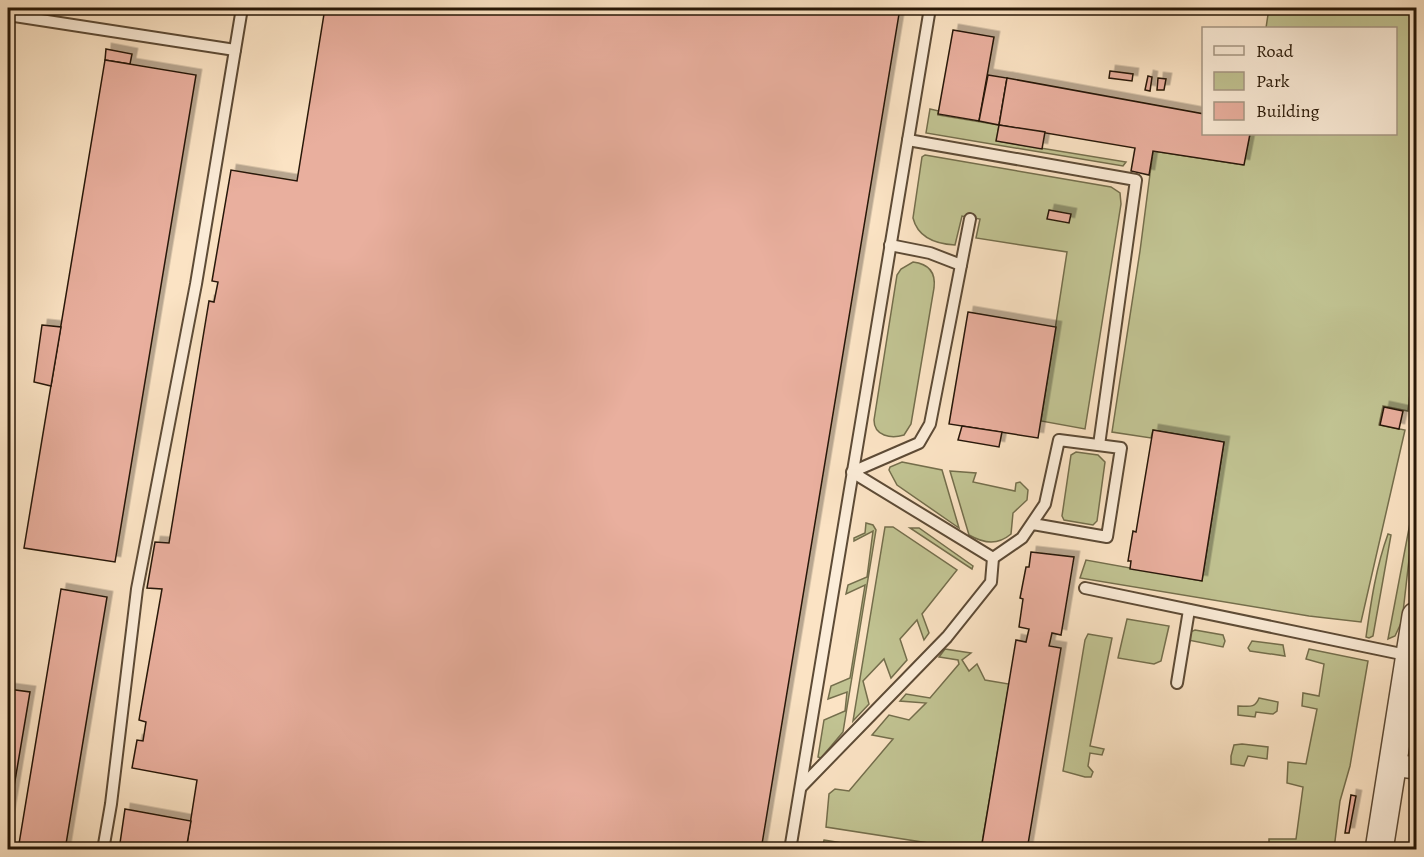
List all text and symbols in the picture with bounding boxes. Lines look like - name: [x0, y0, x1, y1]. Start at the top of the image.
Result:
- legend: [1202, 27, 1397, 135]
- text: Road: [1256, 39, 1294, 63]
- text: Park: [1256, 69, 1290, 93]
- text: Building: [1256, 99, 1320, 123]

